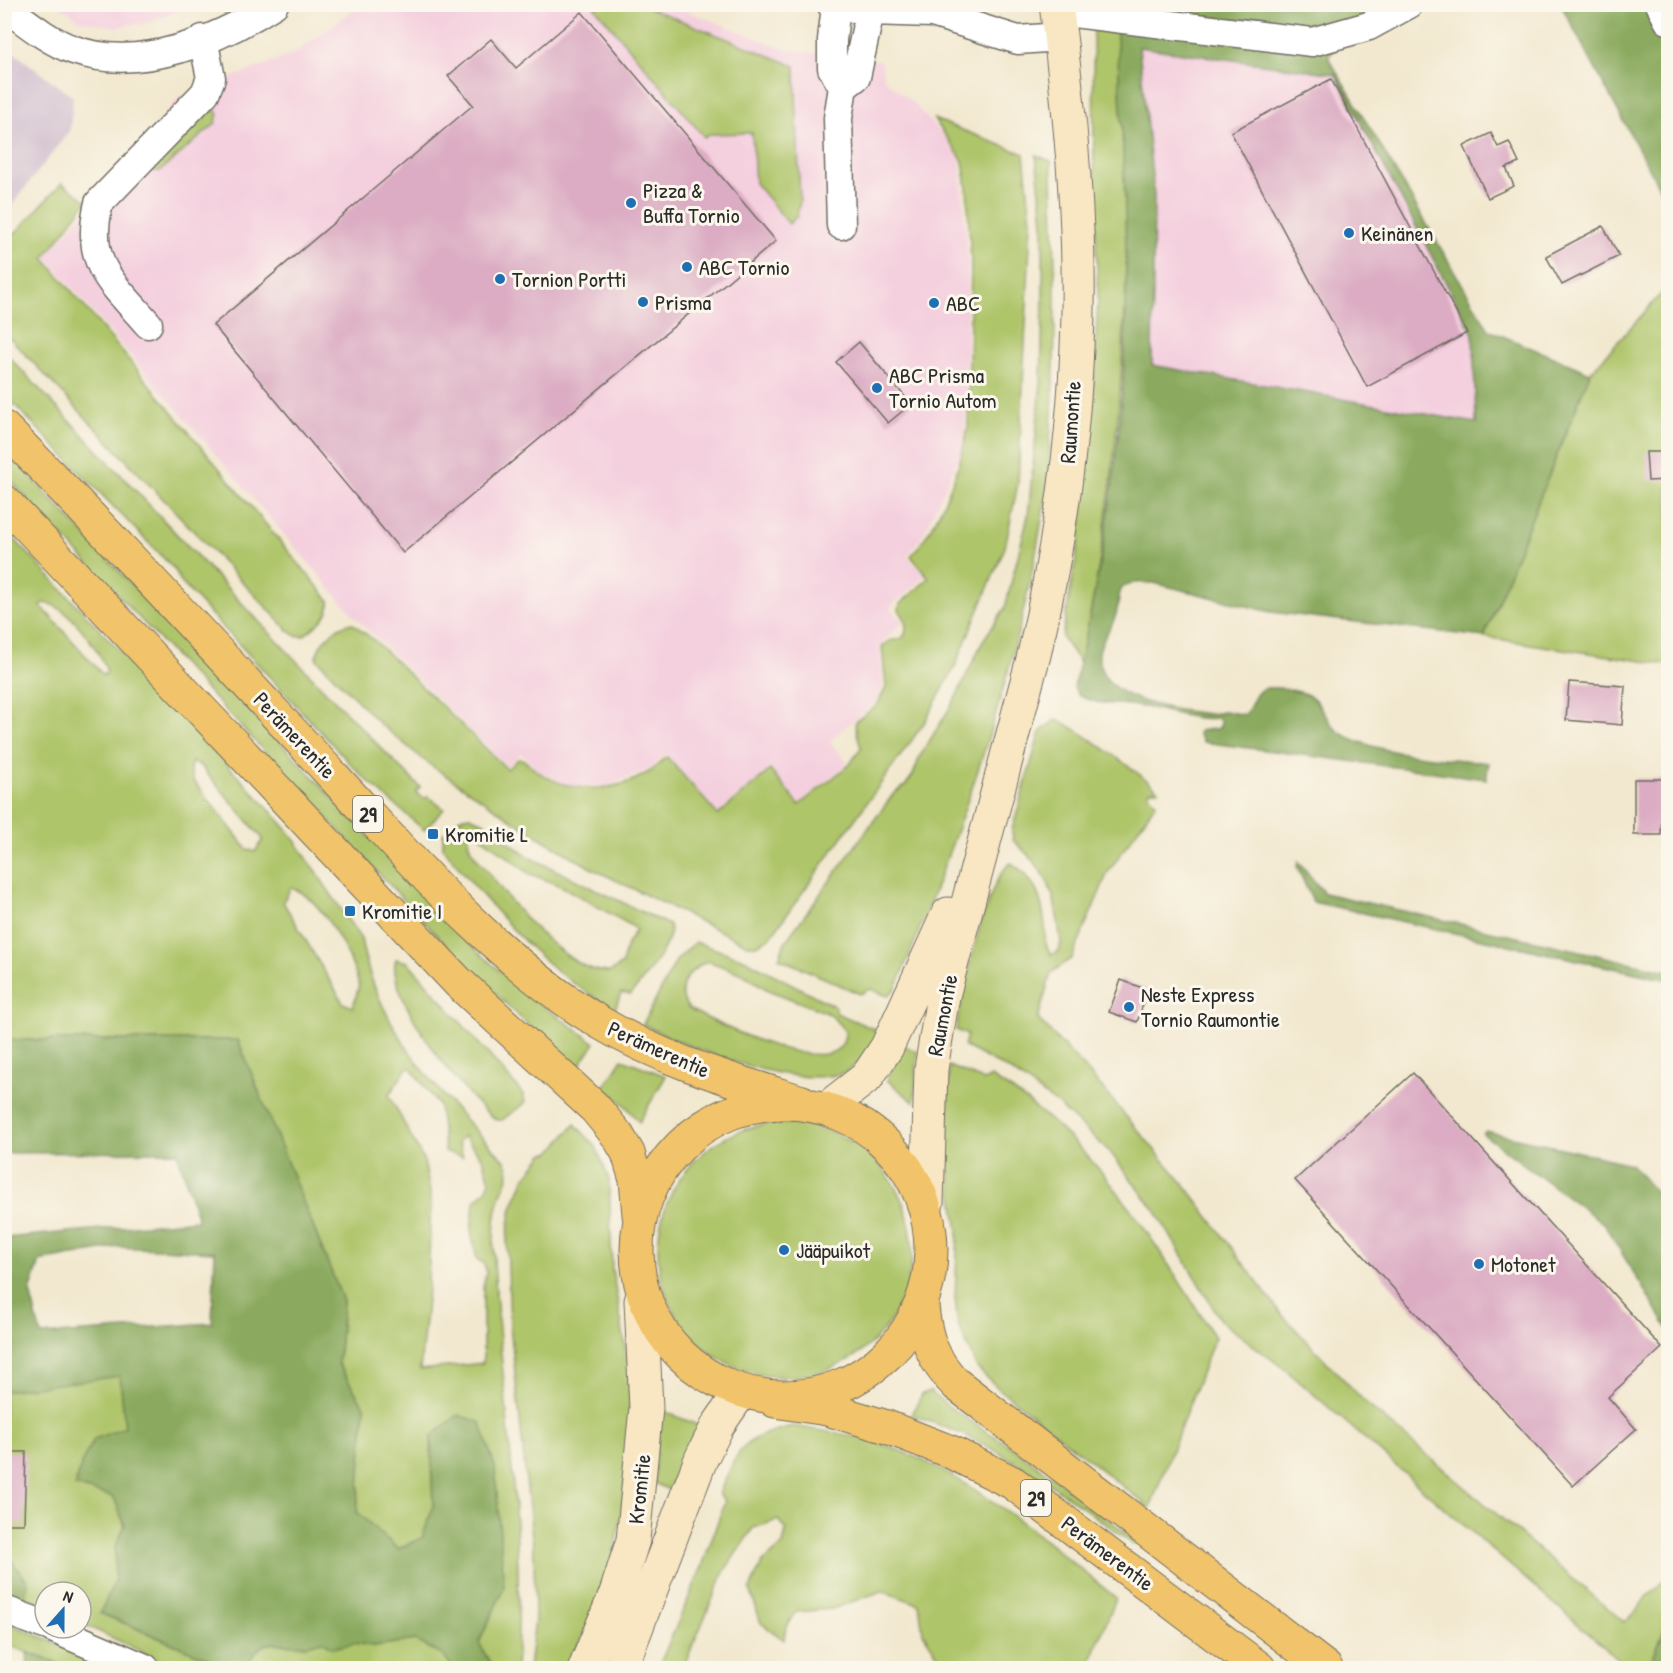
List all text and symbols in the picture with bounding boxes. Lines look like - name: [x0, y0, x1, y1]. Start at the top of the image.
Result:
- place label: Pizza & Buffa Tornio: [643, 175, 740, 230]
- marker: Pizza & Buffa Tornio: [624, 196, 638, 210]
- place label: Keinänen: [1361, 218, 1433, 248]
- marker: Keinänen: [1342, 226, 1356, 240]
- place label: ABC Tornio: [699, 252, 790, 282]
- marker: ABC Tornio: [680, 260, 694, 274]
- place label: Tornion Portti: [512, 264, 626, 294]
- marker: Tornion Portti: [493, 272, 507, 286]
- place label: Prisma: [655, 287, 711, 317]
- place label: ABC: [946, 288, 980, 318]
- marker: Prisma: [636, 295, 650, 309]
- marker: ABC: [927, 296, 941, 310]
- place label: ABC Prisma Tornio Autom: [889, 360, 996, 415]
- street label: Raumontie: [1052, 380, 1088, 464]
- marker: ABC Prisma Tornio Autom: [870, 381, 884, 395]
- street label: Perämerentie: [247, 685, 343, 785]
- road number: 29: [353, 796, 383, 832]
- place label: Kromitie L: [445, 819, 528, 849]
- marker: Kromitie L: [426, 827, 440, 841]
- place label: Kromitie I: [362, 896, 442, 926]
- marker: Kromitie I: [343, 904, 357, 918]
- street label: Raumontie: [919, 971, 965, 1058]
- place label: Neste Express Tornio Raumontie: [1141, 979, 1280, 1034]
- marker: Neste Express Tornio Raumontie: [1122, 1000, 1136, 1014]
- street label: Perämerentie: [603, 1013, 715, 1085]
- place label: Jääpuikot: [796, 1235, 871, 1265]
- marker: Jääpuikot: [777, 1243, 791, 1257]
- place label: Motonet: [1491, 1249, 1556, 1279]
- marker: Motonet: [1472, 1257, 1486, 1271]
- street label: Kromitie: [620, 1452, 658, 1525]
- road number: 29: [1021, 1480, 1051, 1516]
- street label: Perämerentie: [1056, 1508, 1161, 1598]
- north arrow: [33, 1580, 93, 1640]
- text: N: [60, 1584, 77, 1608]

